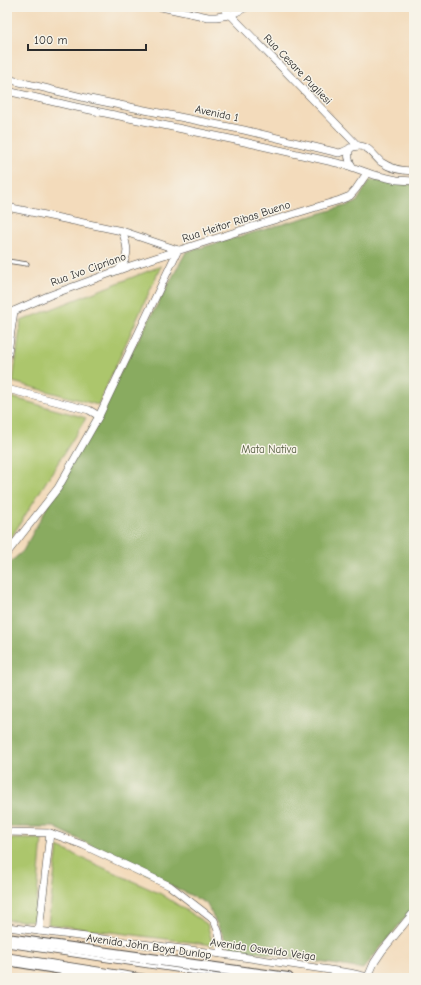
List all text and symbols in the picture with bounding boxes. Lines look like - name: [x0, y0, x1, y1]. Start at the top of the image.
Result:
- scale bar: [28, 26, 146, 52]
- street label: Rua Cesare Pugliesi: [261, 32, 334, 107]
- text: 100 m: [34, 33, 67, 47]
- street label: Avenida 1: [194, 103, 240, 124]
- street label: Rua Heitor Ribas Bueno: [180, 198, 292, 245]
- street label: Rua Ivo Cipriano: [49, 250, 128, 289]
- park label: Mata Nativa: [241, 443, 297, 456]
- street label: Avenida John Boyd Dunlop: [86, 931, 212, 962]
- street label: Avenida Oswaldo Veiga: [209, 936, 316, 963]

